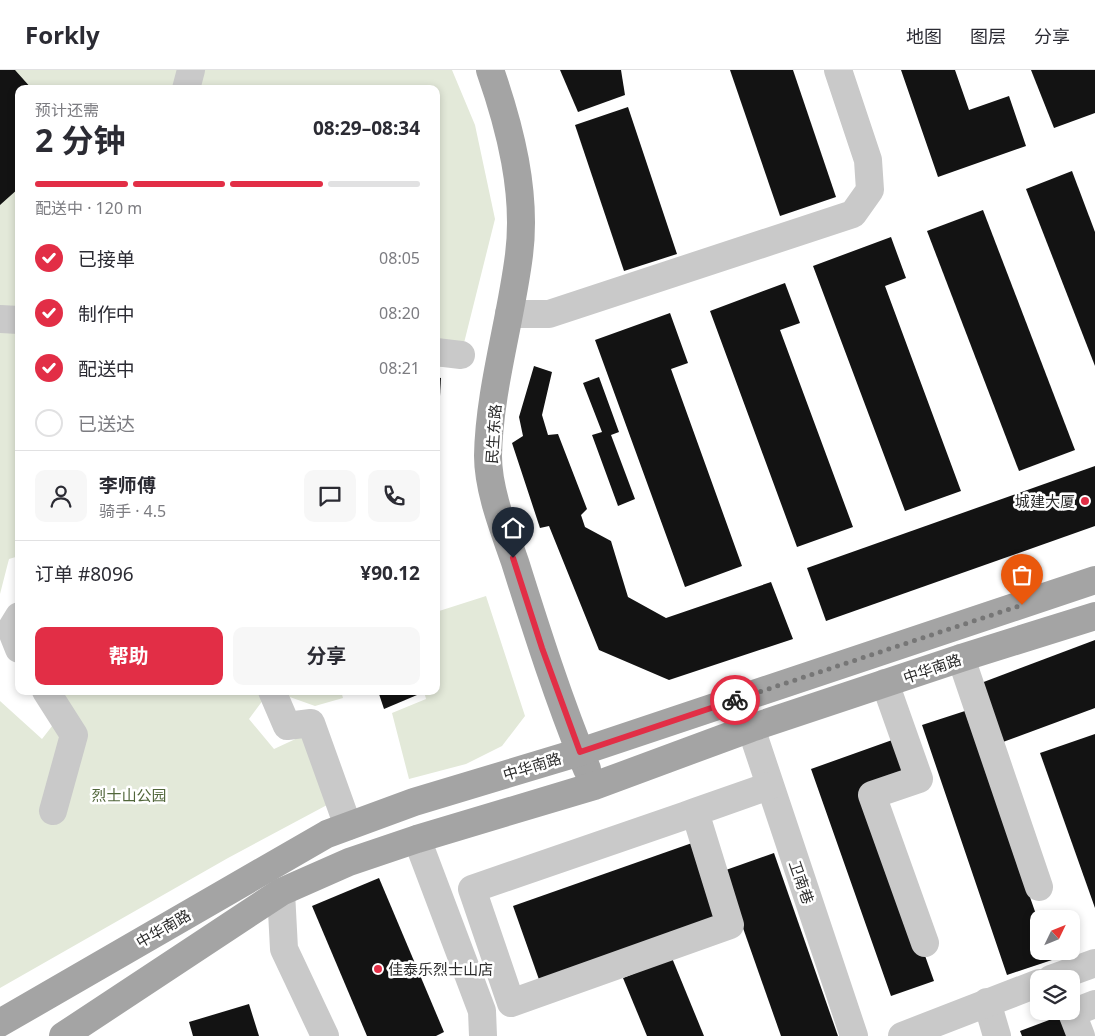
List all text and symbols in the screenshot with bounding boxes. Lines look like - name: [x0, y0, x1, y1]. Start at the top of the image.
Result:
- text: Forkly: [25, 18, 100, 51]
- text: 地图: [906, 24, 942, 48]
- text: 图层: [970, 24, 1006, 48]
- text: 分享: [1034, 24, 1070, 48]
- text: 预计还需: [35, 99, 99, 121]
- text: 08:29–08:34: [313, 115, 420, 141]
- text: 2 分钟: [35, 118, 126, 161]
- text: 配送中 · 120 m: [35, 197, 142, 219]
- icon: check: [35, 244, 63, 272]
- text: 已接单: [78, 246, 135, 272]
- text: 08:05: [379, 247, 420, 269]
- icon: check: [35, 299, 63, 327]
- text: 制作中: [78, 301, 135, 327]
- text: 08:20: [379, 302, 420, 324]
- icon: check: [35, 354, 63, 382]
- text: 配送中: [78, 356, 135, 382]
- text: 08:21: [379, 357, 420, 379]
- street label: 民生东路: [481, 403, 505, 465]
- text: 已送达: [78, 411, 135, 437]
- button: person: [35, 470, 87, 522]
- button: chat: [304, 470, 356, 522]
- button: phone: [368, 470, 420, 522]
- text: 李师傅: [99, 472, 156, 498]
- place label: 城建大厦: [1015, 491, 1075, 511]
- marker: 城建大厦: [1079, 495, 1091, 507]
- text: 骑手 · 4.5: [99, 500, 166, 522]
- pin: [492, 507, 534, 558]
- icon: home: [499, 514, 527, 542]
- pin: [1001, 554, 1043, 605]
- text: ¥90.12: [360, 560, 420, 586]
- text: 订单 #8096: [35, 561, 134, 587]
- icon: bag: [1008, 561, 1036, 589]
- button: 帮助: [35, 627, 223, 685]
- button: 分享: [233, 627, 420, 685]
- street label: 中华南路: [900, 649, 964, 687]
- courier: [710, 675, 760, 725]
- icon: bike: [721, 686, 749, 714]
- street label: 中华南路: [500, 748, 564, 784]
- park label: 烈士山公园: [91, 785, 167, 805]
- street label: 卫南巷: [785, 857, 819, 907]
- street label: 中华南路: [132, 904, 194, 952]
- north arrow: [1030, 910, 1080, 960]
- map controls: [1030, 910, 1080, 1020]
- place label: 佳泰乐烈士山店: [388, 959, 493, 979]
- marker: 佳泰乐烈士山店: [372, 963, 384, 975]
- button: layers: [1030, 970, 1080, 1020]

